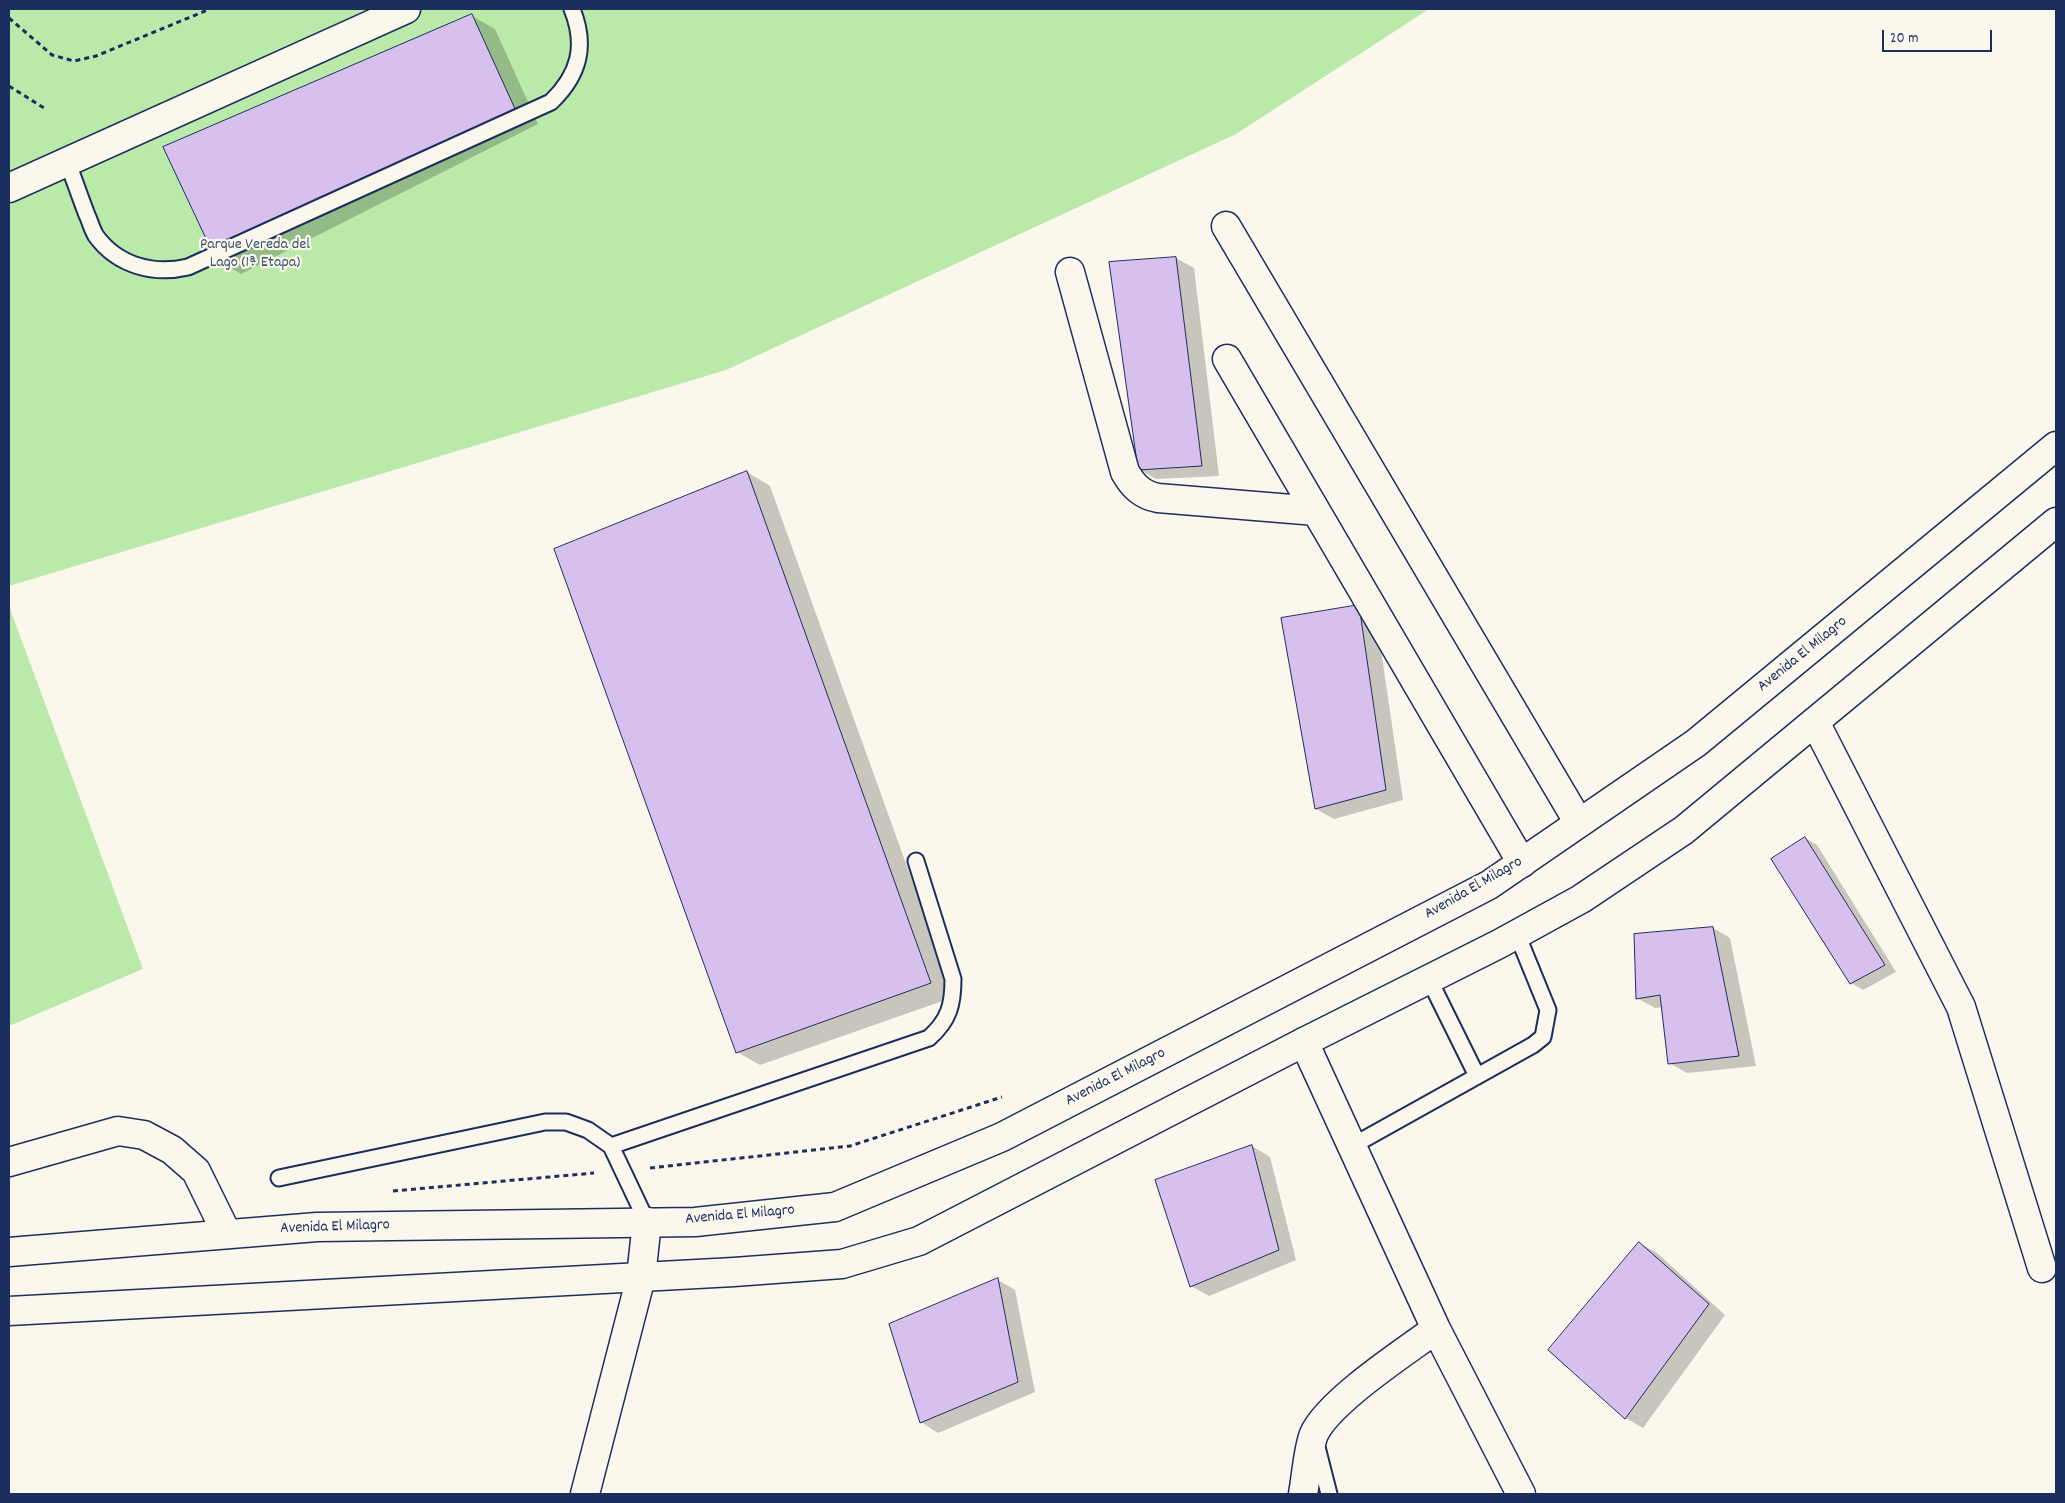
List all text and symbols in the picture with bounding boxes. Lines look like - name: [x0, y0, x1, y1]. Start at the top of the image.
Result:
- scale bar: [1885, 20, 1995, 52]
- text: 20 m: [1890, 28, 1918, 50]
- park label: Parque Vereda del Lago (1ª Etapa): [200, 236, 310, 274]
- street label: Avenida El Milagro: [1754, 613, 1852, 697]
- street label: Avenida El Milagro: [1422, 853, 1526, 925]
- street label: Avenida El Milagro: [1063, 1045, 1169, 1111]
- street label: Avenida El Milagro: [684, 1202, 796, 1230]
- street label: Avenida El Milagro: [280, 1216, 390, 1240]

